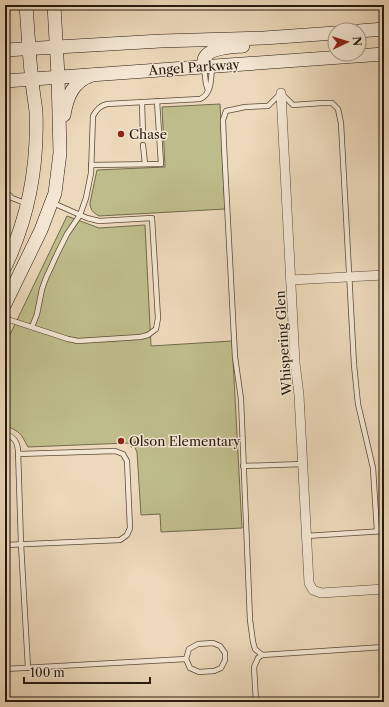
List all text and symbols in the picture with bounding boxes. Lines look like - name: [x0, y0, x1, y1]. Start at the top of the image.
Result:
- north arrow: [327, 22, 367, 62]
- text: N: [350, 36, 364, 47]
- street label: Angel Parkway: [147, 56, 241, 78]
- place label: Chase: [129, 126, 167, 142]
- marker: Chase: [116, 129, 126, 139]
- street label: Whispering Glen: [271, 290, 295, 397]
- place label: Olson Elementary: [129, 433, 241, 449]
- marker: Olson Elementary: [116, 436, 126, 446]
- scale bar: [24, 659, 150, 685]
- text: 100 m: [30, 665, 65, 680]

